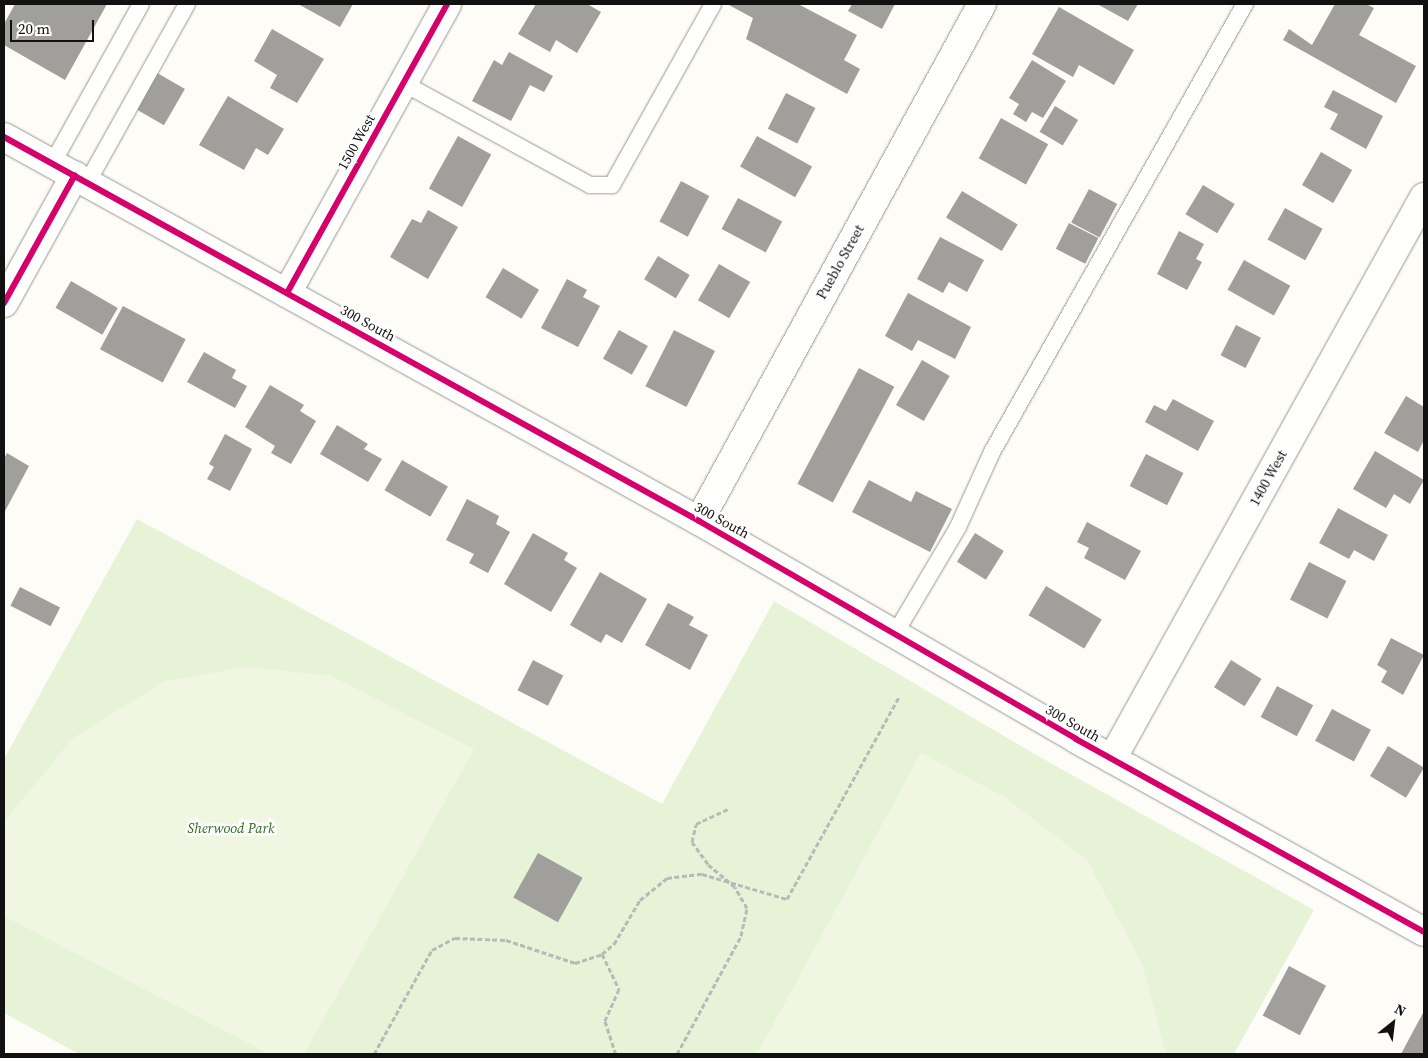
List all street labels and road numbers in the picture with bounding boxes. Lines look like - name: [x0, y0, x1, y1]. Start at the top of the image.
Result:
- street label: 1500 West: [334, 111, 378, 173]
- street label: Pueblo Street: [813, 222, 867, 302]
- street label: 300 South: [338, 301, 398, 345]
- street label: 1400 West: [1246, 447, 1290, 509]
- street label: 300 South: [692, 498, 752, 542]
- street label: 300 South: [1043, 701, 1103, 745]

